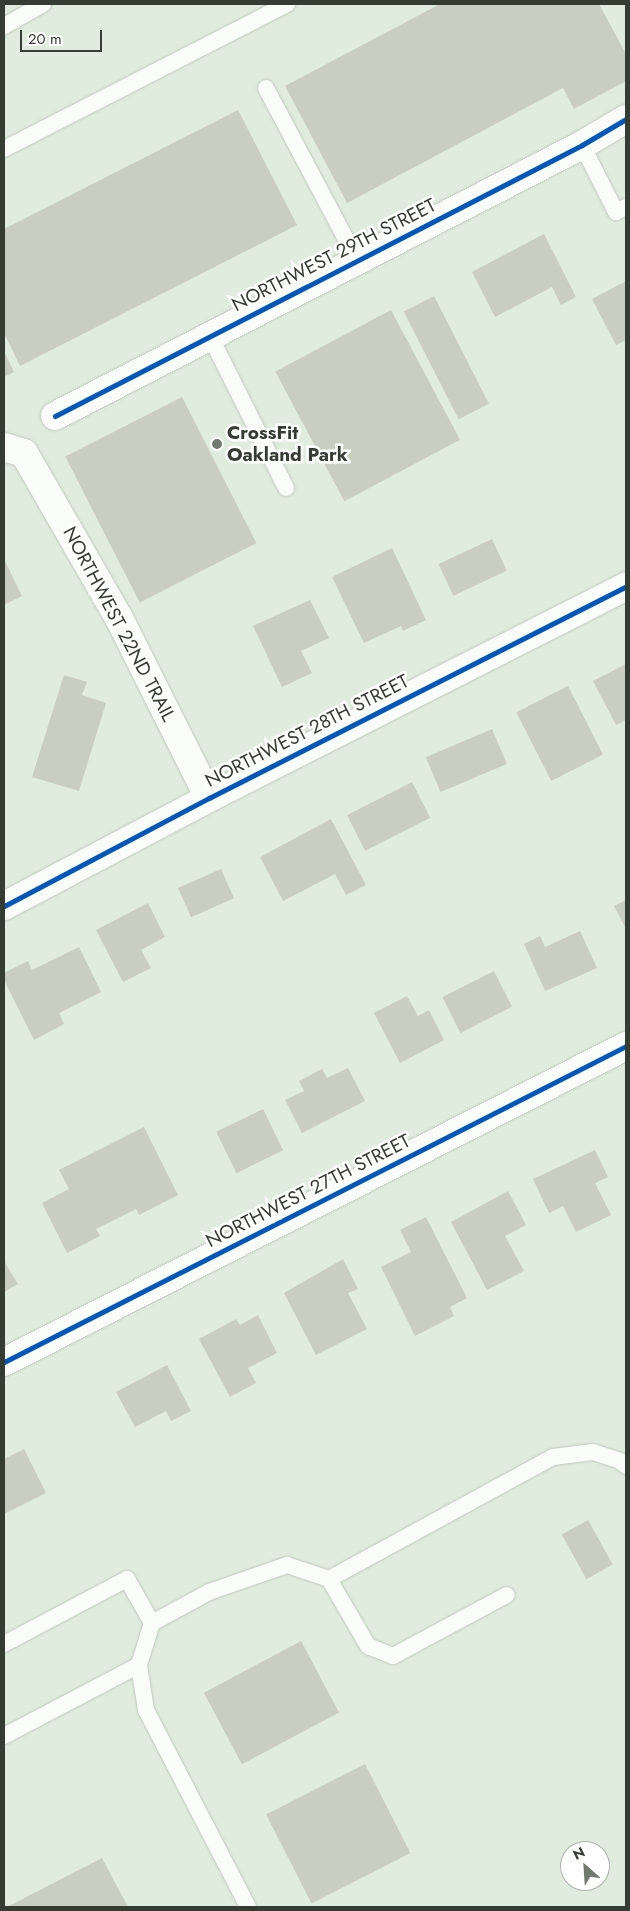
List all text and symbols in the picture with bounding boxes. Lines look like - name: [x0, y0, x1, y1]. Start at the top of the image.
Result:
- scale bar: [22, 20, 105, 52]
- text: 20 m: [28, 28, 62, 50]
- street label: NORTHWEST 29TH STREET: [228, 194, 440, 316]
- place label: CrossFit Oakland Park: [227, 422, 348, 466]
- marker: CrossFit Oakland Park: [211, 438, 223, 450]
- street label: NORTHWEST 22ND TRAIL: [58, 523, 180, 725]
- street label: NORTHWEST 28TH STREET: [201, 670, 413, 792]
- street label: NORTHWEST 27TH STREET: [202, 1129, 414, 1253]
- north arrow: [560, 1841, 610, 1891]
- text: N: [569, 1842, 588, 1865]

